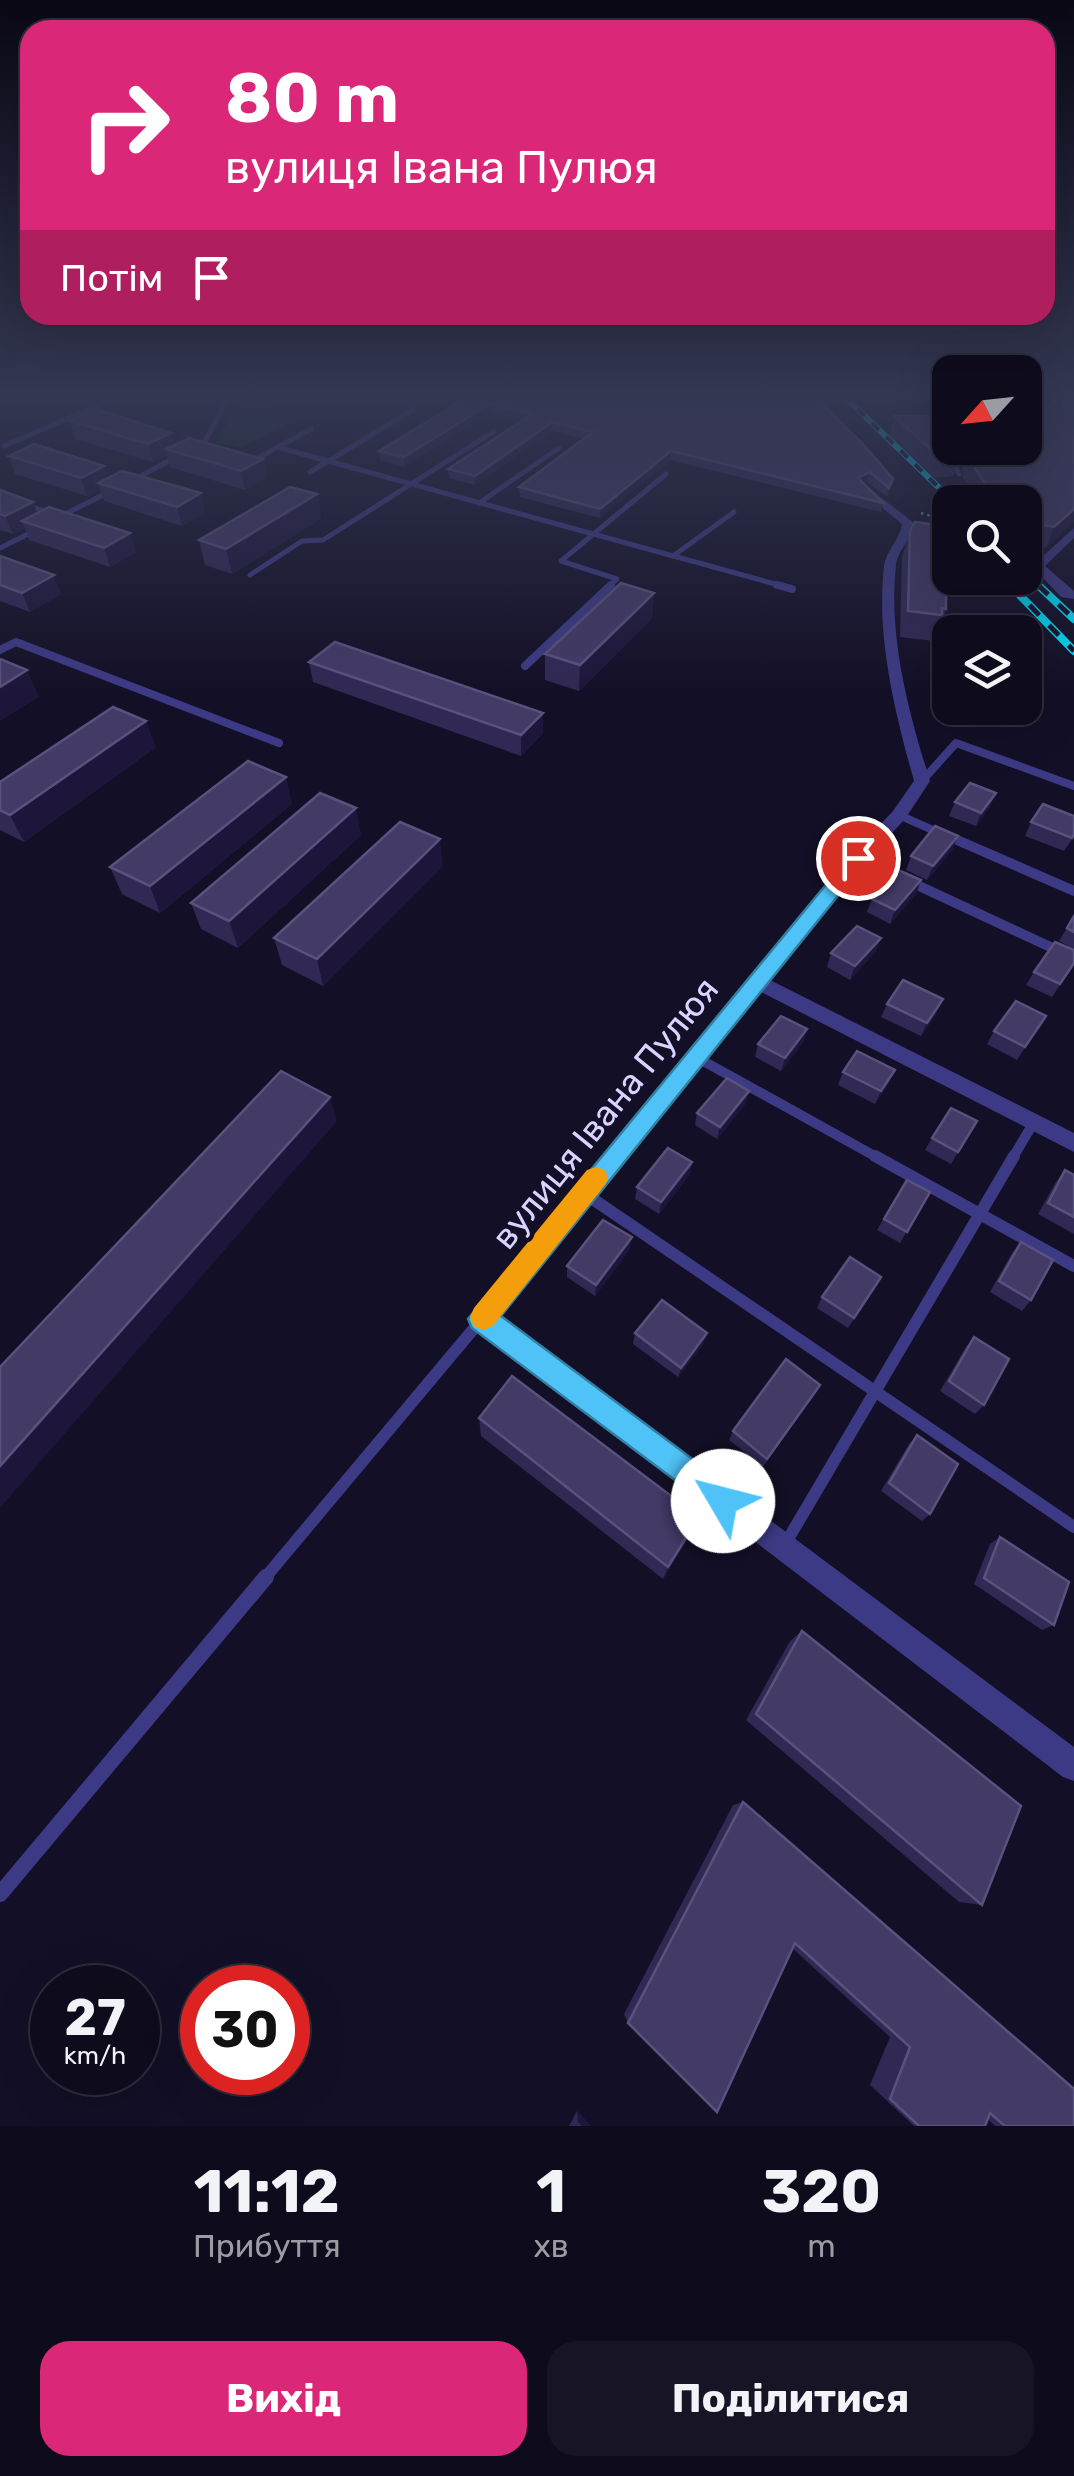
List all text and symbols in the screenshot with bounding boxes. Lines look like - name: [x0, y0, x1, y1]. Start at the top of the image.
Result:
- text: 80 m: [225, 57, 399, 140]
- icon: right: [60, 60, 190, 190]
- text: вулиця Івана Пулюя: [225, 141, 658, 194]
- icon: arrive: [184, 250, 239, 305]
- text: Потім: [60, 255, 164, 301]
- north arrow: [932, 355, 1042, 465]
- map controls: [932, 355, 1042, 725]
- button: search: [932, 485, 1042, 595]
- button: layers: [932, 615, 1042, 725]
- pin: [816, 816, 901, 901]
- icon: arrive: [831, 831, 886, 886]
- street label: вулиця Івана Пулюя: [483, 969, 727, 1257]
- position arrow: [671, 1449, 775, 1553]
- speed limit sign: 30: [180, 1965, 310, 2095]
- text: 27: [64, 1988, 126, 2048]
- text: km/h: [64, 2041, 126, 2070]
- text: 11:12: [194, 2156, 340, 2227]
- text: 1: [536, 2156, 566, 2227]
- text: 320: [762, 2156, 881, 2227]
- text: Прибуття: [193, 2227, 341, 2265]
- text: хв: [534, 2227, 569, 2265]
- text: m: [807, 2227, 836, 2265]
- button: Вихід: [40, 2341, 527, 2456]
- button: Поділитися: [547, 2341, 1034, 2456]

